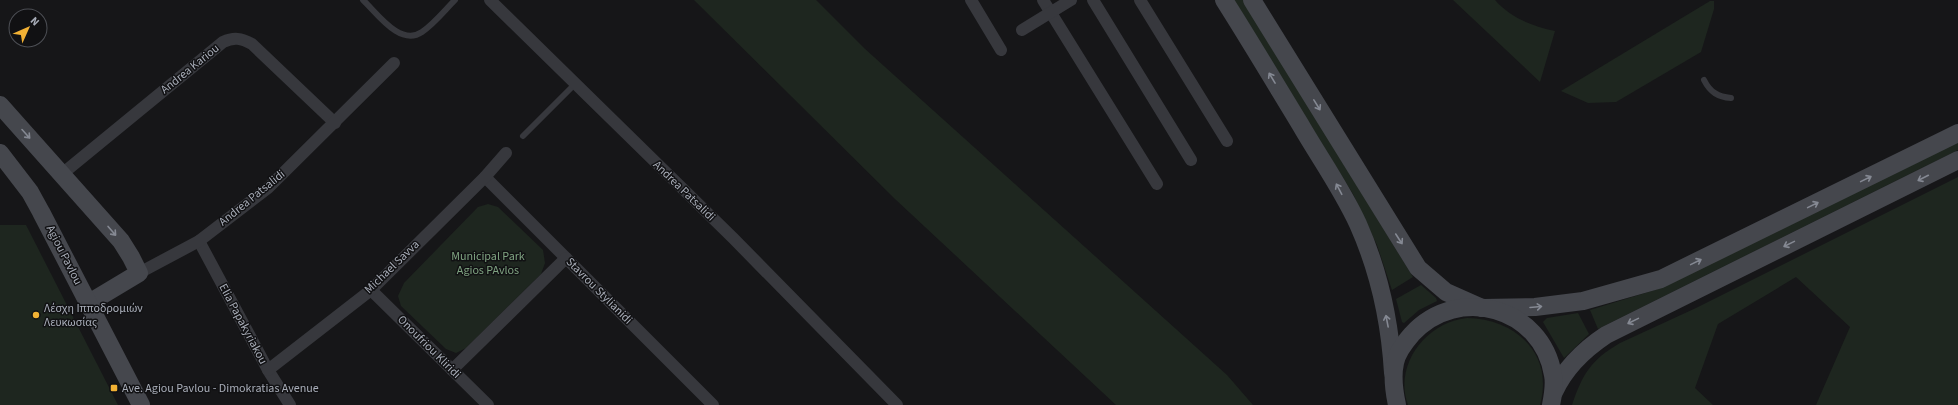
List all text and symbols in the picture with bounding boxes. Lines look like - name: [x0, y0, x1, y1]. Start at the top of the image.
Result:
- north arrow: [8, 8, 48, 48]
- text: N: [27, 13, 43, 29]
- street label: Andrea Kariou: [157, 40, 223, 98]
- one-way arrow: [1267, 72, 1275, 84]
- one-way arrow: [1313, 99, 1321, 110]
- one-way arrow: [21, 129, 31, 139]
- street label: Andrea Patsalidi: [649, 157, 719, 225]
- street label: Andrea Patsalidi: [215, 166, 289, 230]
- one-way arrow: [1860, 175, 1872, 182]
- one-way arrow: [1917, 175, 1929, 182]
- one-way arrow: [1335, 183, 1342, 195]
- one-way arrow: [1806, 201, 1818, 208]
- street label: Agiou Pavlou: [42, 222, 86, 288]
- one-way arrow: [108, 226, 117, 237]
- one-way arrow: [1395, 233, 1403, 244]
- street label: Michael Savva: [361, 236, 423, 298]
- one-way arrow: [1783, 241, 1795, 248]
- park label: Municipal Park Agios PAvlos: [451, 248, 525, 279]
- street label: Stavrou Stylianidi: [562, 254, 636, 328]
- one-way arrow: [1689, 258, 1701, 265]
- street label: Elia Papakyriakou: [215, 281, 271, 367]
- place label: Λέσχη Ιπποδρομιών Λευκωσίας: [44, 300, 143, 331]
- one-way arrow: [1529, 303, 1542, 311]
- marker: Λέσχη Ιπποδρομιών Λευκωσίας: [31, 310, 41, 320]
- street label: Onoufriou Kliridi: [394, 312, 464, 382]
- one-way arrow: [1383, 315, 1391, 328]
- one-way arrow: [1628, 318, 1640, 325]
- place label: Ave. Agiou Pavlou - Dimokratias Avenue: [122, 380, 319, 397]
- marker: Ave. Agiou Pavlou - Dimokratias Avenue: [109, 383, 119, 393]

